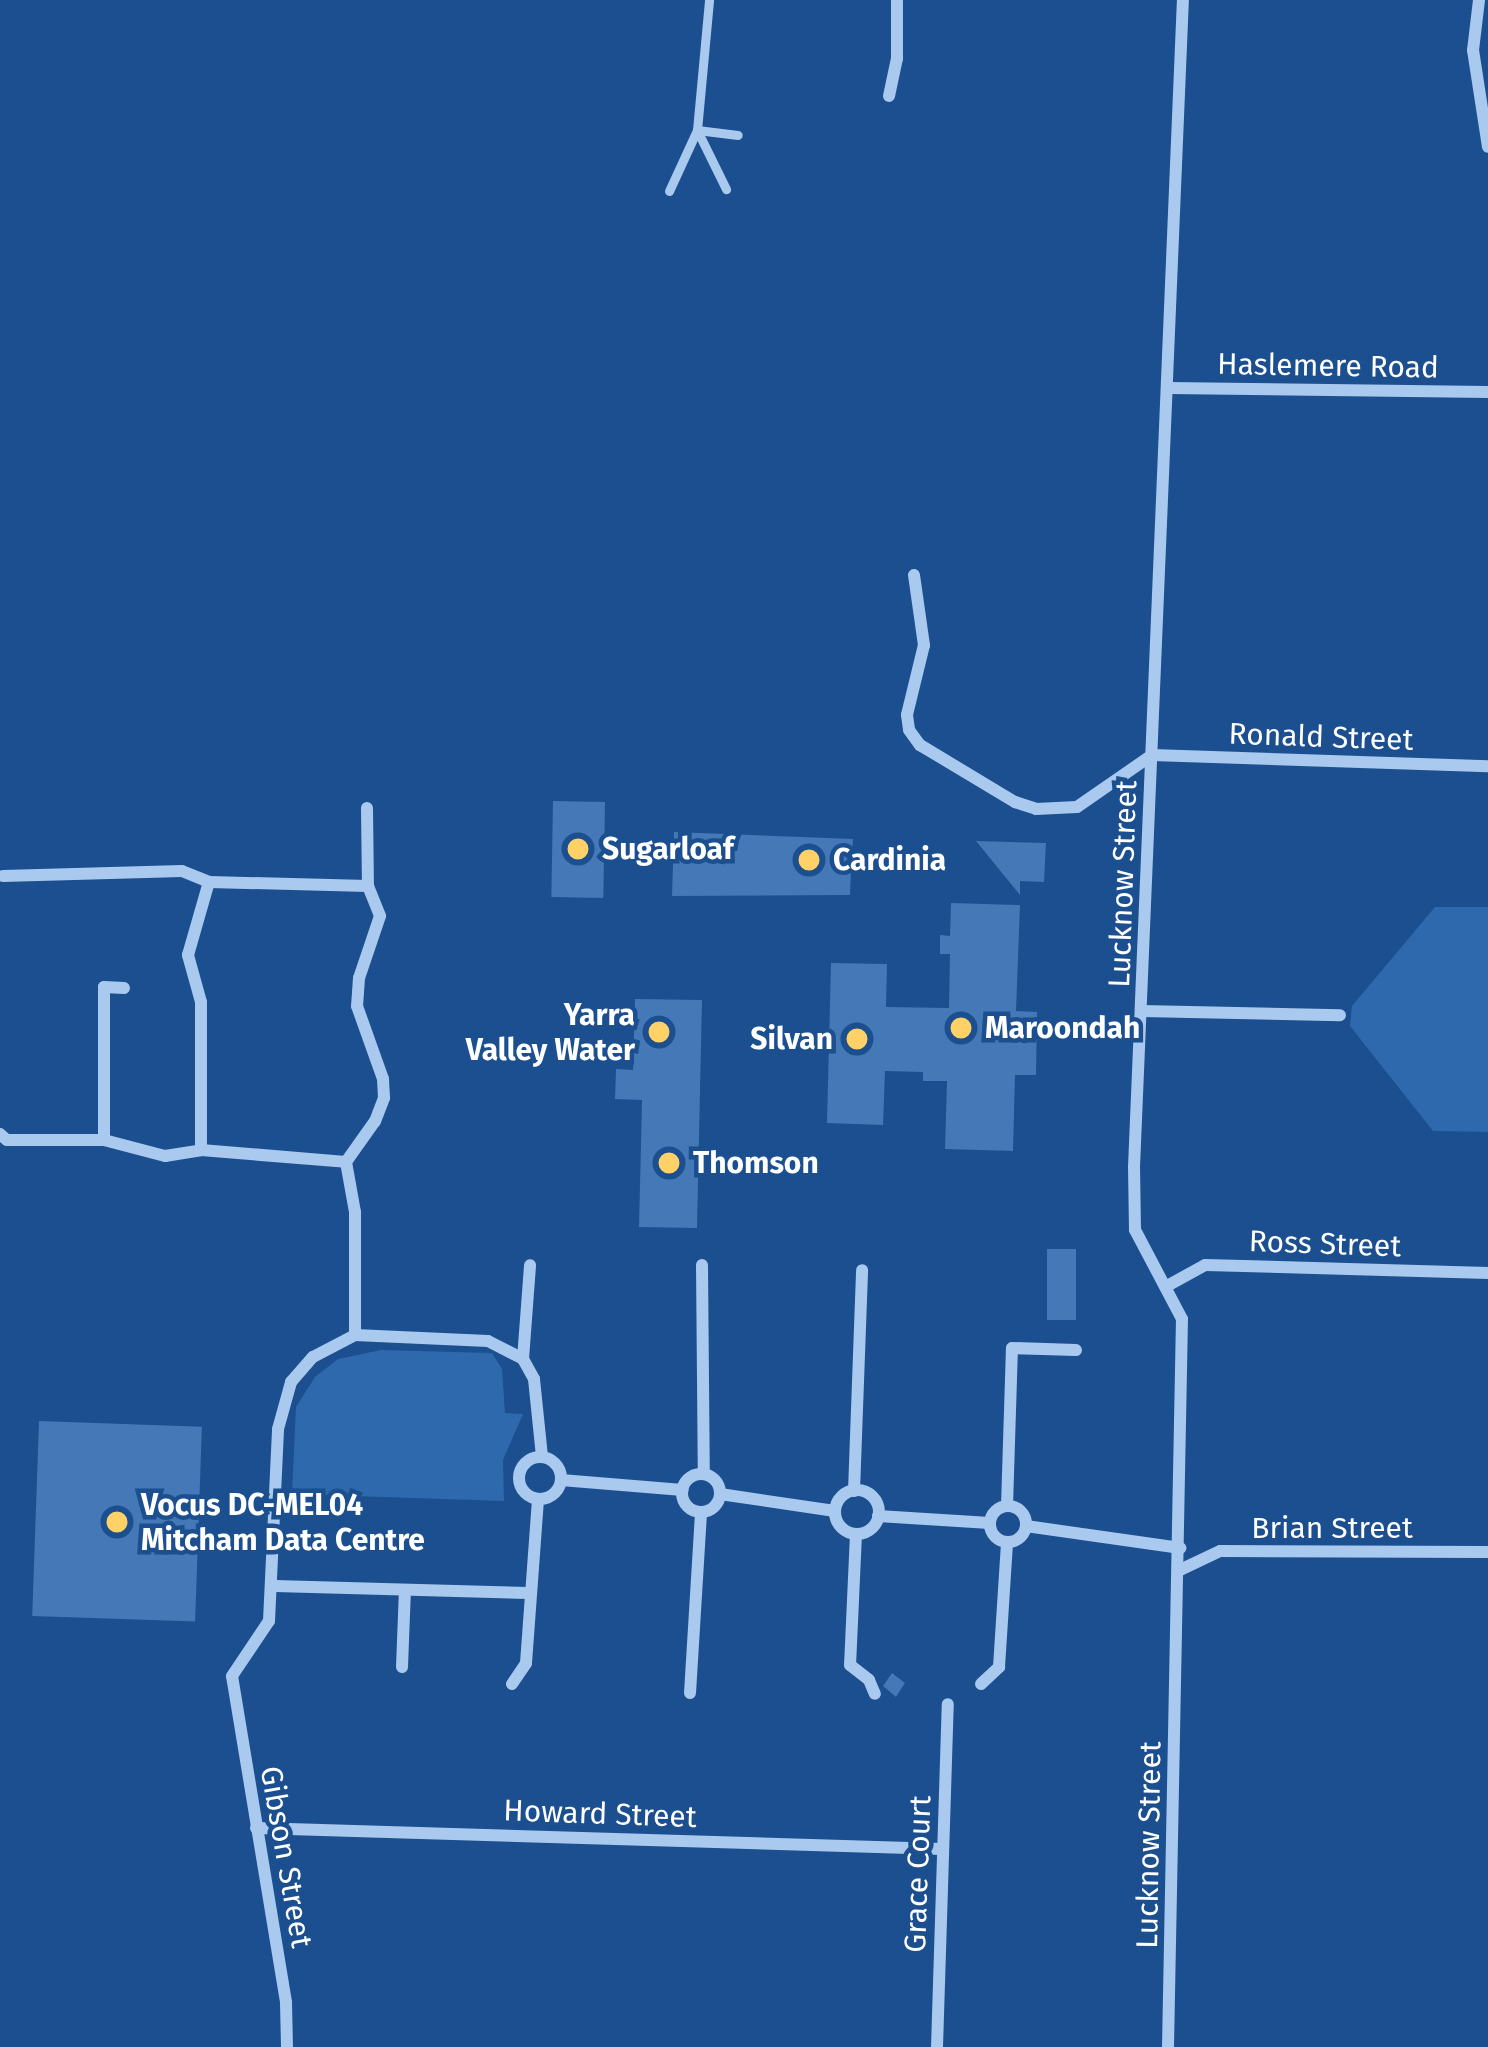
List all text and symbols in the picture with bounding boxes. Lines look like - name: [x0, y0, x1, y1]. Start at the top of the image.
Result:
- street label: Haslemere Road: [1217, 346, 1439, 386]
- street label: Ronald Street: [1228, 716, 1414, 758]
- street label: Lucknow Street: [1101, 780, 1145, 988]
- place label: Sugarloaf: [602, 831, 734, 867]
- marker: Sugarloaf: [565, 836, 591, 862]
- place label: Cardinia: [833, 842, 946, 878]
- marker: Cardinia: [796, 847, 822, 873]
- place label: Yarra Valley Water: [466, 997, 635, 1068]
- place label: Maroondah: [985, 1010, 1140, 1046]
- marker: Maroondah: [948, 1015, 974, 1041]
- marker: Yarra Valley Water: [646, 1019, 672, 1045]
- place label: Silvan: [750, 1021, 833, 1057]
- marker: Silvan: [844, 1026, 870, 1052]
- place label: Thomson: [693, 1145, 819, 1181]
- marker: Thomson: [656, 1150, 682, 1176]
- street label: Ross Street: [1248, 1223, 1402, 1265]
- place label: Vocus DC-MEL04 Mitcham Data Centre: [141, 1487, 425, 1558]
- marker: Vocus DC-MEL04 Mitcham Data Centre: [104, 1509, 130, 1535]
- street label: Brian Street: [1251, 1510, 1413, 1546]
- street label: Lucknow Street: [1129, 1741, 1169, 1949]
- street label: Gibson Street: [252, 1763, 320, 1951]
- street label: Howard Street: [503, 1793, 697, 1835]
- street label: Grace Court: [897, 1795, 939, 1953]

